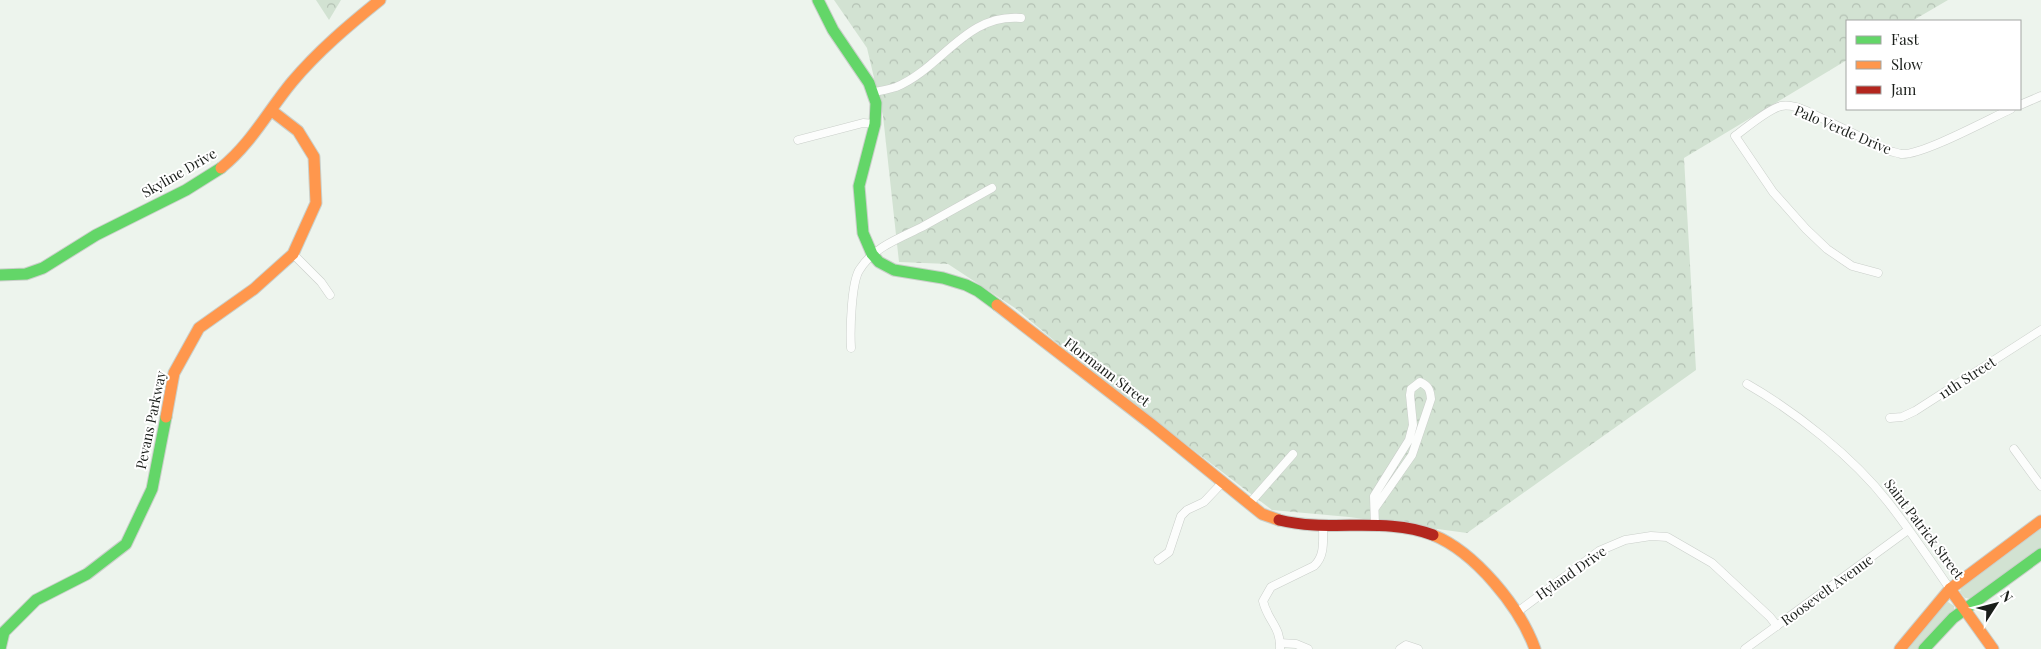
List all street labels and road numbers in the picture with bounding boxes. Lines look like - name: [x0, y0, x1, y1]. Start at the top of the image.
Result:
- street label: Palo Verde Drive: [1792, 101, 1895, 159]
- street label: Skyline Drive: [138, 144, 220, 202]
- street label: Flormann Street: [1061, 333, 1155, 411]
- street label: 11th Street: [1934, 351, 2000, 403]
- street label: Pevans Parkway: [131, 369, 170, 471]
- street label: Saint Patrick Street: [1880, 475, 1969, 584]
- street label: Hyland Drive: [1532, 541, 1610, 604]
- street label: Roosevelt Avenue: [1777, 550, 1877, 629]

